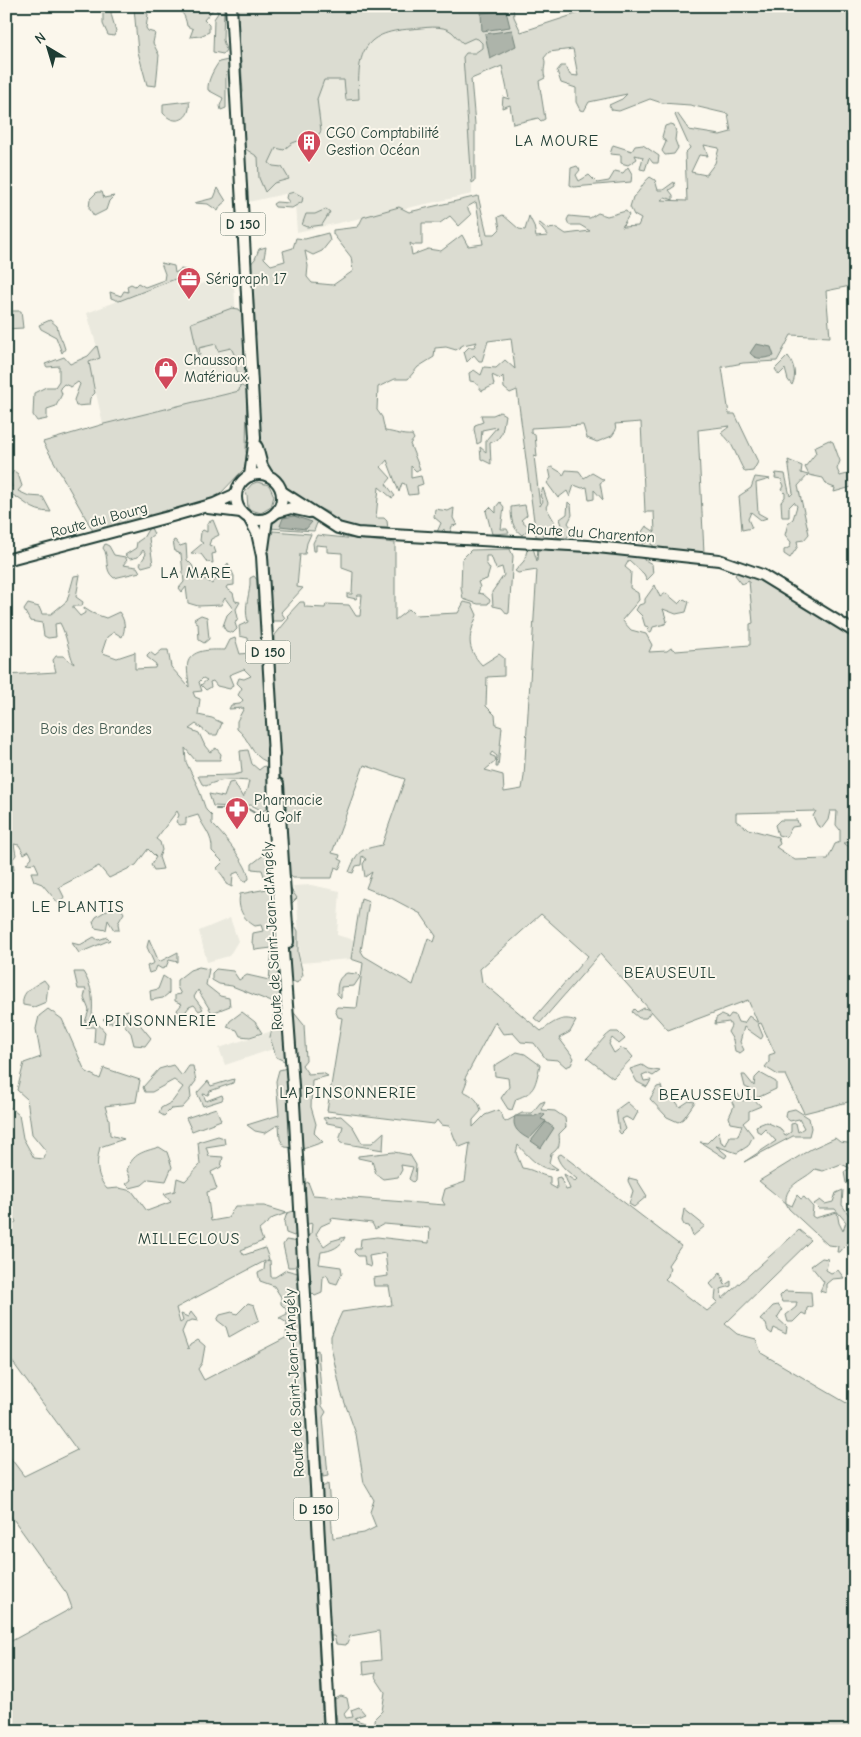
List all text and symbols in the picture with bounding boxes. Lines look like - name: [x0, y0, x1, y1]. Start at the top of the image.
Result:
- north arrow: [22, 22, 72, 72]
- text: N: [31, 29, 49, 48]
- place label: CGO Comptabilité Gestion Océan: [326, 124, 440, 159]
- building icon: CGO Comptabilité Gestion Océan: [296, 129, 322, 163]
- district label: LA MOURE: [515, 132, 599, 150]
- road number: D 150: [220, 212, 266, 235]
- office icon: Sérigraph 17: [176, 266, 202, 300]
- place label: Sérigraph 17: [206, 270, 287, 288]
- place label: Chausson Matériaux: [184, 351, 248, 386]
- shop icon: Chausson Matériaux: [153, 356, 179, 390]
- street label: Route du Bourg: [49, 498, 149, 542]
- street label: Route du Charenton: [527, 520, 655, 546]
- district label: LA MARE: [160, 564, 232, 582]
- road number: D 150: [246, 640, 290, 664]
- park label: Bois des Brandes: [40, 720, 152, 738]
- place label: Pharmacie du Golf: [254, 791, 323, 826]
- pharmacy icon: Pharmacie du Golf: [224, 796, 250, 830]
- street label: Route de Saint-Jean-d'Angély: [258, 841, 286, 1031]
- district label: LE PLANTIS: [31, 898, 125, 916]
- district label: BEAUSEUIL: [624, 964, 716, 982]
- district label: LA PINSONNERIE: [79, 1012, 217, 1030]
- district label: LA PINSONNERIE: [279, 1084, 417, 1102]
- district label: BEAUSSEUIL: [659, 1086, 761, 1104]
- district label: MILLECLOUS: [138, 1230, 240, 1248]
- street label: Route de Saint-Jean-d'Angély: [280, 1288, 308, 1478]
- road number: D 150: [294, 1498, 338, 1520]

